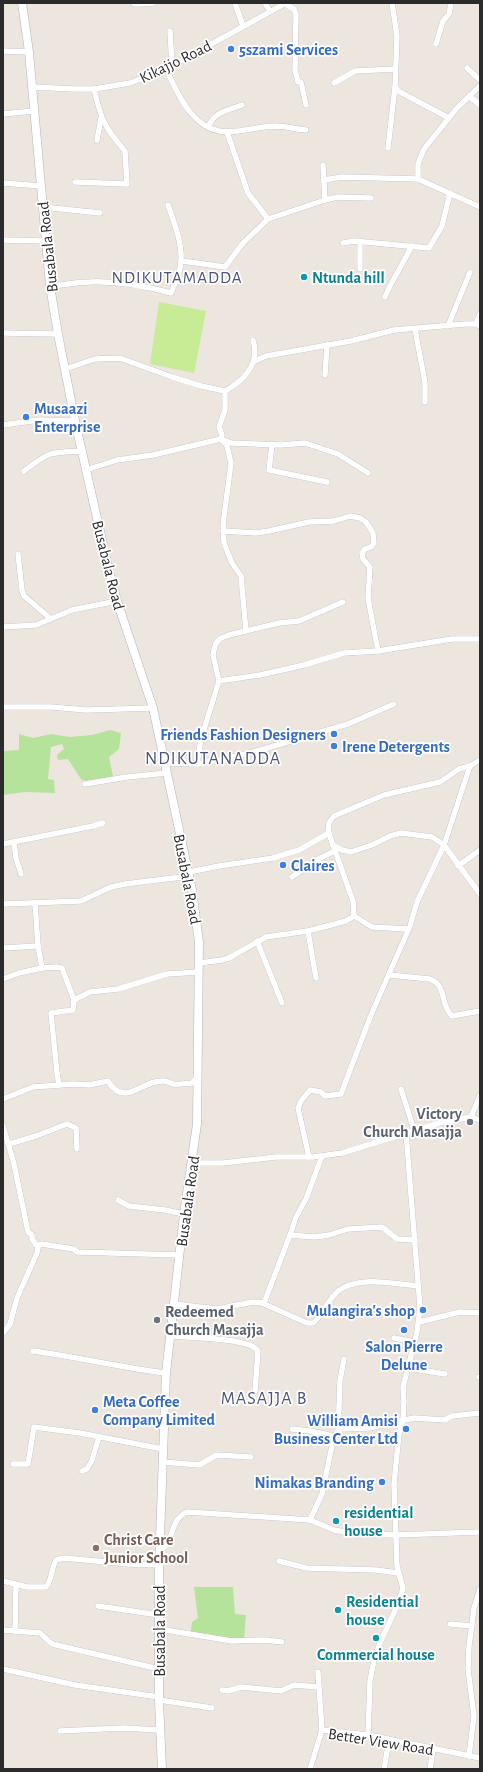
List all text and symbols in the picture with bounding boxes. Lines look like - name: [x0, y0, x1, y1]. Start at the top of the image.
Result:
- street label: Kikajjo Road: [137, 38, 214, 87]
- place label: 5szami Services: [239, 42, 338, 58]
- marker: 5szami Services: [226, 44, 236, 54]
- street label: Busabala Road: [35, 201, 61, 293]
- district label: NDIKUTAMADDA: [111, 269, 243, 286]
- place label: Ntunda hill: [312, 270, 385, 286]
- marker: Ntunda hill: [299, 272, 309, 282]
- place label: Musaazi Enterprise: [34, 401, 101, 435]
- marker: Musaazi Enterprise: [21, 412, 31, 422]
- street label: Busabala Road: [89, 519, 127, 612]
- place label: Friends Fashion Designers: [160, 727, 326, 743]
- marker: Friends Fashion Designers: [329, 729, 339, 739]
- place label: Irene Detergents: [342, 739, 450, 755]
- marker: Irene Detergents: [329, 741, 339, 751]
- district label: NDIKUTANADDA: [145, 750, 281, 768]
- street label: Busabala Road: [170, 833, 204, 926]
- place label: Claires: [291, 858, 335, 874]
- marker: Claires: [278, 860, 288, 870]
- place label: Victory Church Masajja: [363, 1106, 463, 1141]
- marker: Victory Church Masajja: [465, 1117, 475, 1127]
- street label: Busabala Road: [174, 1155, 202, 1248]
- place label: Mulangira's shop: [306, 1303, 415, 1319]
- place label: Redeemed Church Masajja: [165, 1304, 264, 1339]
- marker: Mulangira's shop: [418, 1305, 428, 1315]
- marker: Redeemed Church Masajja: [152, 1315, 162, 1325]
- marker: Salon Pierre Delune: [399, 1325, 409, 1335]
- place label: Salon Pierre Delune: [365, 1339, 443, 1373]
- district label: MASAJJA B: [221, 1390, 307, 1408]
- place label: Meta Coffee Company Limited: [103, 1394, 215, 1429]
- marker: Meta Coffee Company Limited: [90, 1405, 100, 1415]
- place label: William Amisi Business Center Ltd: [274, 1413, 399, 1447]
- marker: William Amisi Business Center Ltd: [401, 1424, 411, 1434]
- place label: Nimakas Branding: [254, 1475, 375, 1491]
- marker: Nimakas Branding: [377, 1477, 387, 1487]
- place label: residential house: [344, 1505, 413, 1539]
- marker: residential house: [331, 1516, 341, 1526]
- place label: Christ Care Junior School: [104, 1532, 188, 1566]
- marker: Christ Care Junior School: [91, 1543, 101, 1553]
- street label: Busabala Road: [152, 1585, 168, 1677]
- place label: Residential house: [346, 1594, 419, 1628]
- marker: Residential house: [333, 1605, 343, 1615]
- marker: Commercial house: [371, 1633, 381, 1643]
- place label: Commercial house: [317, 1647, 435, 1663]
- street label: Better View Road: [327, 1726, 435, 1758]

